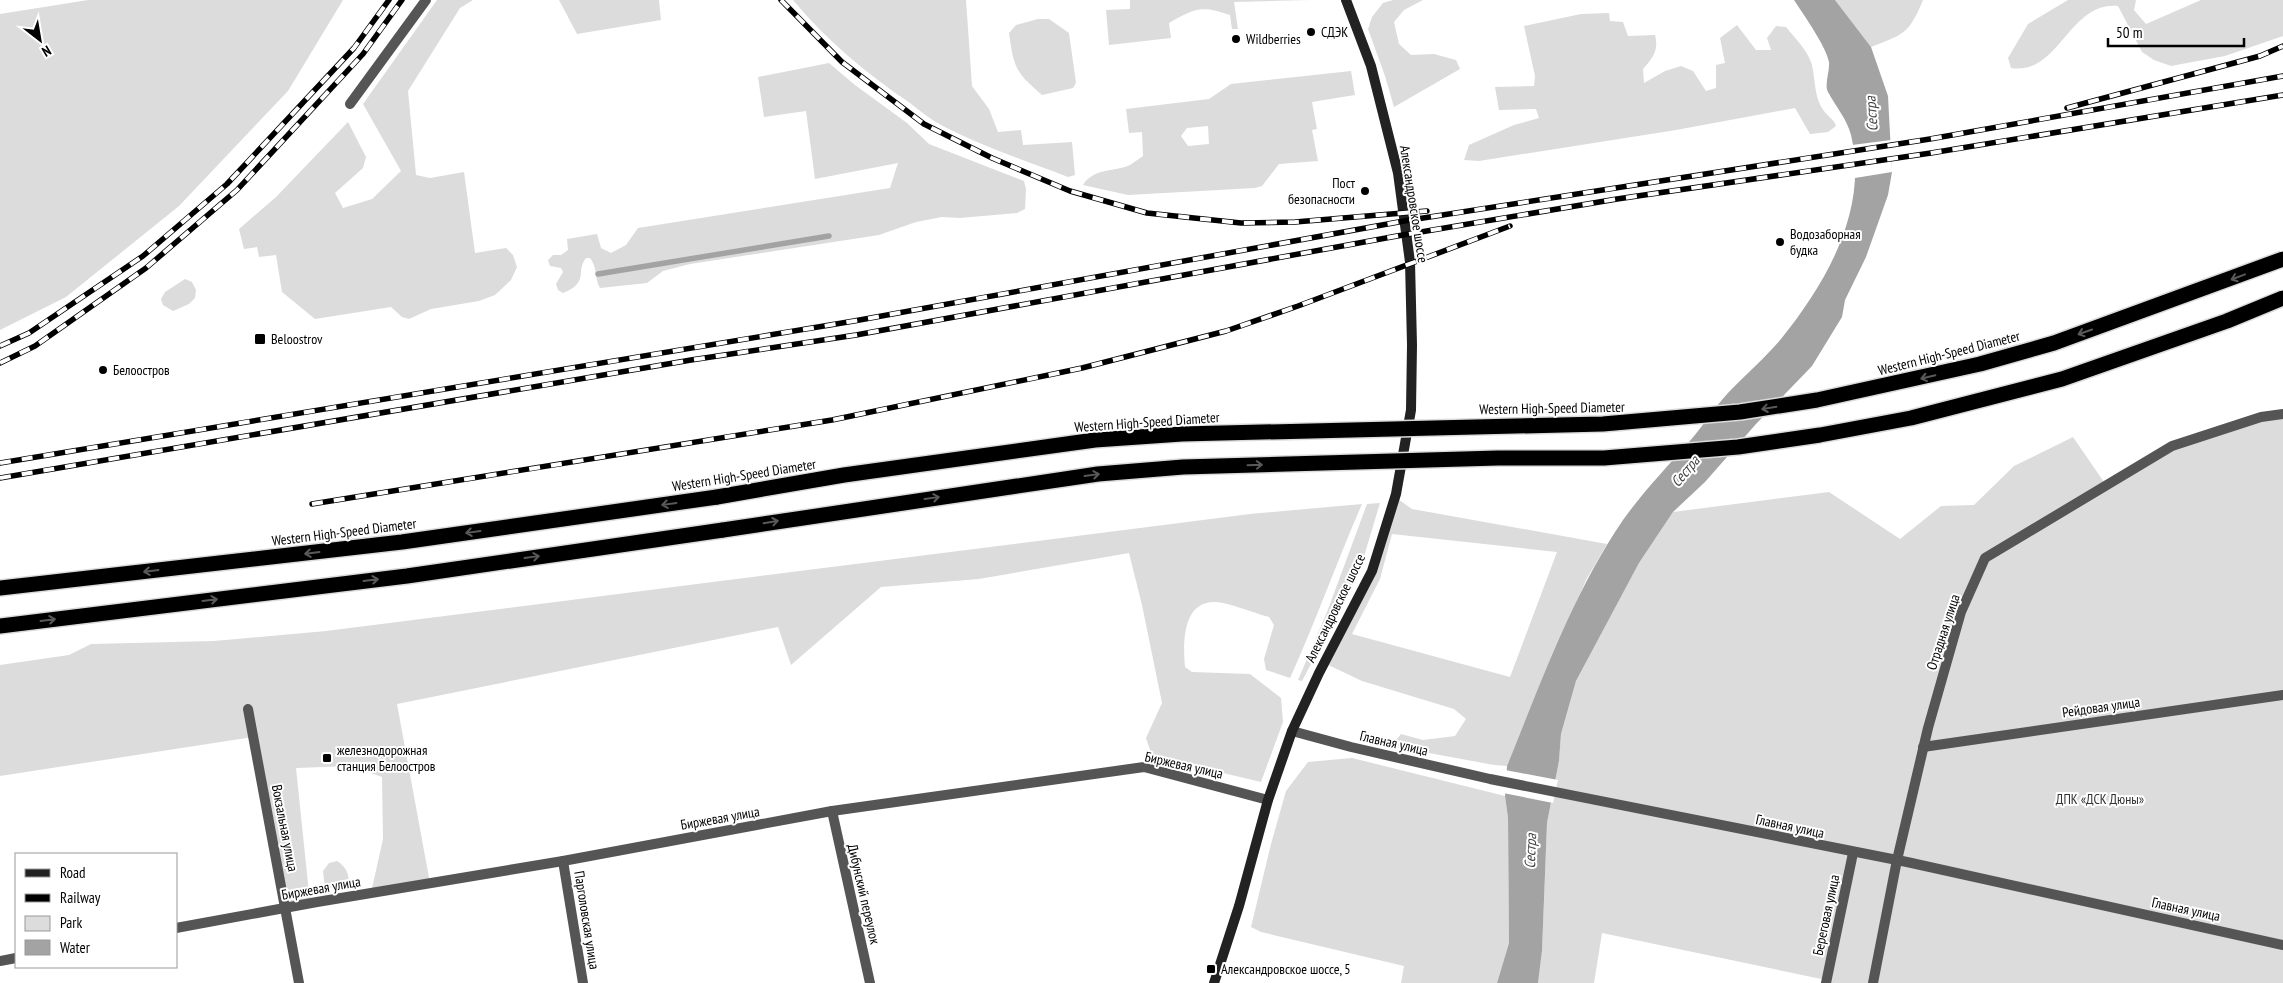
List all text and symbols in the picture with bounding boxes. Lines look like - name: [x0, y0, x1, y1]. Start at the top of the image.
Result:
- north arrow: [15, 15, 65, 65]
- scale bar: [2108, 15, 2244, 47]
- place label: СДЭК: [1321, 23, 1348, 41]
- text: 50 m: [2116, 23, 2142, 42]
- marker: СДЭК: [1305, 26, 1317, 38]
- place label: Wildberries: [1246, 30, 1301, 48]
- marker: Wildberries: [1230, 33, 1242, 45]
- text: N: [39, 41, 55, 61]
- water label: Сестра: [1860, 95, 1882, 132]
- street label: Александровское шоссе: [1396, 144, 1432, 264]
- place label: Пост безопасности: [1288, 174, 1356, 208]
- marker: Пост безопасности: [1359, 185, 1371, 197]
- place label: Водозаборная будка: [1790, 225, 1861, 259]
- marker: Водозаборная будка: [1774, 236, 1786, 248]
- one-way arrow: [2230, 273, 2246, 282]
- street label: Western High-Speed Diameter: [1876, 327, 2022, 379]
- one-way arrow: [2077, 328, 2093, 337]
- place label: Beloostrov: [271, 330, 323, 348]
- marker: Beloostrov: [253, 332, 267, 346]
- place label: Белоостров: [113, 361, 170, 379]
- marker: Белоостров: [97, 364, 109, 376]
- one-way arrow: [1921, 372, 1937, 382]
- street label: Western High-Speed Diameter: [1479, 398, 1625, 418]
- one-way arrow: [1761, 403, 1777, 413]
- street label: Western High-Speed Diameter: [1074, 408, 1220, 436]
- water label: Сестра: [1666, 451, 1704, 491]
- street label: Western High-Speed Diameter: [671, 455, 817, 495]
- one-way arrow: [1246, 460, 1262, 470]
- one-way arrow: [1084, 470, 1100, 480]
- one-way arrow: [923, 493, 939, 503]
- one-way arrow: [661, 499, 677, 509]
- street label: Western High-Speed Diameter: [271, 514, 417, 550]
- one-way arrow: [762, 517, 778, 527]
- one-way arrow: [465, 527, 481, 537]
- one-way arrow: [304, 548, 320, 558]
- street label: Александровское шоссе: [1301, 551, 1369, 665]
- one-way arrow: [523, 552, 539, 562]
- one-way arrow: [143, 566, 159, 576]
- one-way arrow: [363, 575, 379, 585]
- street label: Отрадная улица: [1922, 592, 1964, 672]
- one-way arrow: [201, 595, 217, 605]
- one-way arrow: [40, 615, 56, 625]
- street label: Рейдовая улица: [2061, 693, 2141, 721]
- street label: Главная улица: [1358, 726, 1430, 760]
- place label: железнодорожная станция Белоостров: [337, 741, 436, 775]
- street label: Биржевая улица: [1143, 747, 1225, 783]
- marker: железнодорожная станция Белоостров: [321, 752, 333, 764]
- street label: Вокзальная улица: [268, 783, 302, 873]
- park label: ДПК «ДСК Дюны»: [2056, 790, 2144, 808]
- street label: Биржевая улица: [679, 802, 761, 834]
- street label: Главная улица: [1754, 810, 1826, 842]
- water label: Сестра: [1520, 832, 1540, 869]
- street label: Дибунский переулок: [844, 842, 884, 946]
- legend: [15, 853, 178, 968]
- text: Road: [60, 863, 86, 882]
- street label: Парголовская улица: [570, 869, 604, 971]
- street label: Биржевая улица: [280, 872, 362, 904]
- street label: Береговая улица: [1809, 873, 1843, 957]
- text: Railway: [60, 888, 101, 907]
- street label: Главная улица: [2150, 893, 2222, 925]
- text: Park: [60, 913, 82, 932]
- text: Water: [60, 938, 91, 957]
- place label: Александровское шоссе, 5: [1221, 960, 1351, 978]
- marker: Александровское шоссе, 5: [1205, 963, 1217, 975]

